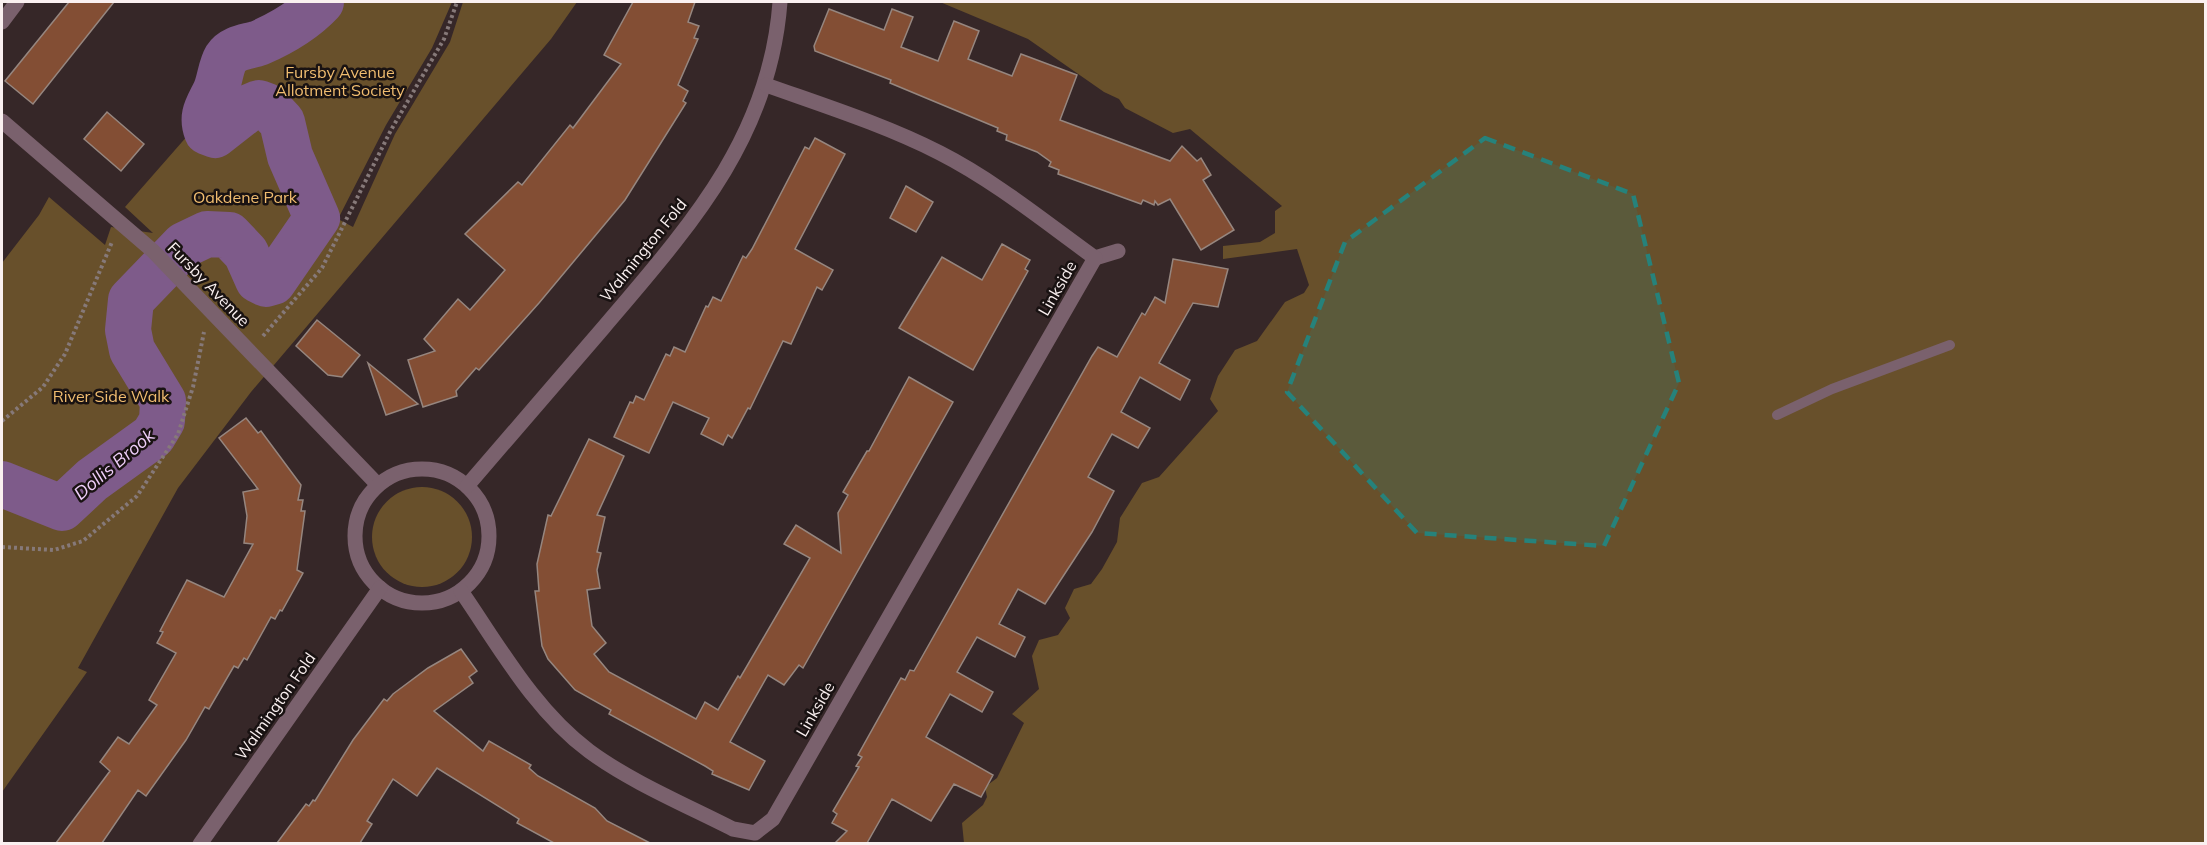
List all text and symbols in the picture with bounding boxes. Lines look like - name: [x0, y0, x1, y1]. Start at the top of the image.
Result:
- park label: Fursby Avenue Allotment Society: [275, 62, 405, 100]
- park label: Oakdene Park: [193, 187, 298, 207]
- street label: Walmington Fold: [595, 195, 691, 305]
- street label: Fursby Avenue: [164, 238, 254, 330]
- street label: Linkside: [1033, 257, 1081, 319]
- park label: River Side Walk: [53, 386, 170, 406]
- water label: Dollis Brook: [69, 423, 160, 505]
- street label: Walmington Fold: [230, 648, 320, 764]
- street label: Linkside: [791, 678, 839, 740]

